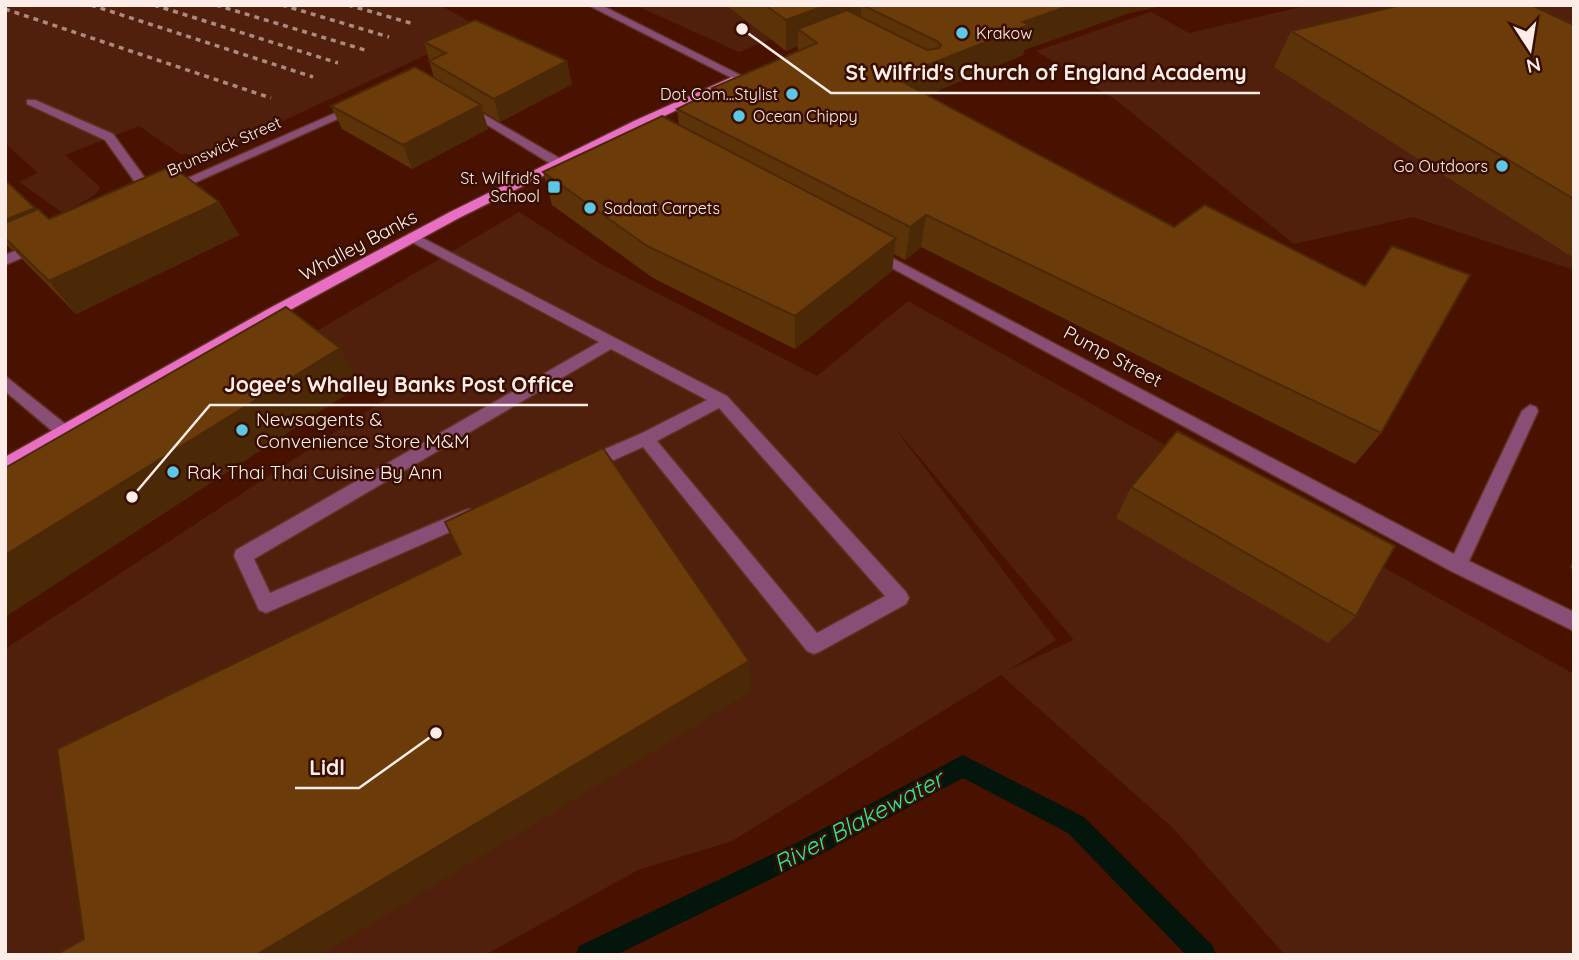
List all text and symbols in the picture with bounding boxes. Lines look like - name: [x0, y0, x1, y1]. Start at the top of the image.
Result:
- north arrow: [1495, 14, 1565, 84]
- place label: Krakow: [976, 23, 1032, 43]
- marker: Krakow: [954, 25, 970, 41]
- callout: St Wilfrid's Church of England Academy: [831, 51, 1260, 93]
- text: N: [1524, 52, 1543, 79]
- text: St Wilfrid's Church of England Academy: [845, 59, 1247, 85]
- place label: Dot Com...Stylist: [660, 84, 778, 104]
- marker: Dot Com...Stylist: [784, 86, 800, 102]
- place label: Ocean Chippy: [753, 106, 858, 126]
- marker: Ocean Chippy: [731, 108, 747, 124]
- street label: Brunswick Street: [164, 112, 284, 180]
- place label: Go Outdoors: [1393, 156, 1488, 176]
- marker: Go Outdoors: [1494, 158, 1510, 174]
- place label: St. Wilfrid's School: [460, 168, 540, 206]
- marker: St. Wilfrid's School: [546, 179, 562, 195]
- place label: Sadaat Carpets: [604, 198, 720, 218]
- marker: Sadaat Carpets: [582, 200, 598, 216]
- street label: Whalley Banks: [295, 204, 421, 286]
- street label: Pump Street: [1060, 320, 1166, 392]
- callout: Jogee's Whalley Banks Post Office: [210, 363, 588, 405]
- text: Jogee's Whalley Banks Post Office: [224, 371, 574, 397]
- place label: Newsagents & Convenience Store M&M: [256, 407, 470, 453]
- marker: Newsagents & Convenience Store M&M: [234, 422, 250, 438]
- place label: Rak Thai Thai Cuisine By Ann: [187, 460, 443, 484]
- marker: Rak Thai Thai Cuisine By Ann: [165, 464, 181, 480]
- callout: Lidl: [295, 746, 359, 788]
- text: Lidl: [309, 754, 345, 780]
- water label: River Blakewater: [768, 762, 951, 878]

